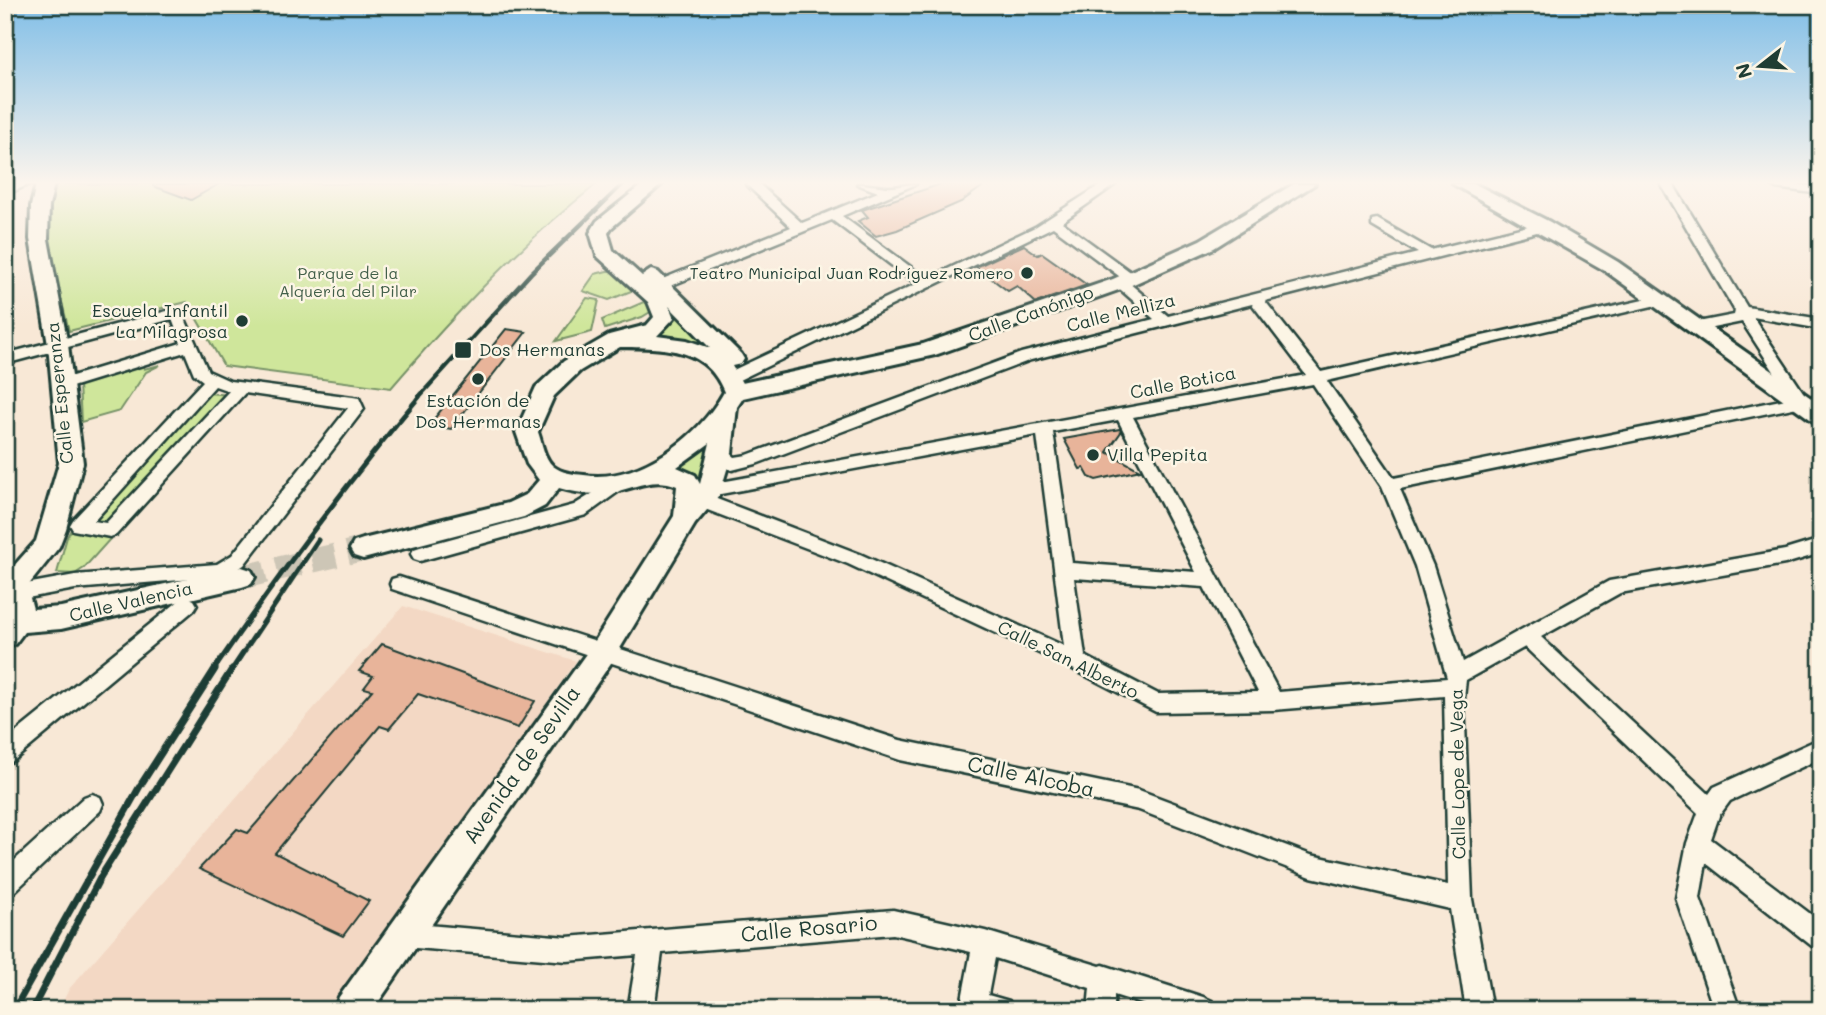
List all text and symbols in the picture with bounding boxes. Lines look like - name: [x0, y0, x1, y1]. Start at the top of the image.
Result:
- north arrow: [1724, 32, 1794, 102]
- text: N: [1729, 61, 1757, 82]
- park label: Parque de la Alquería del Pilar: [279, 262, 417, 301]
- place label: Teatro Municipal Juan Rodríguez Romero: [690, 262, 1013, 283]
- marker: Teatro Municipal Juan Rodríguez Romero: [1019, 265, 1035, 281]
- street label: Calle Canónigo: [965, 279, 1097, 347]
- street label: Calle Melliza: [1064, 287, 1178, 337]
- place label: Escuela Infantil La Milagrosa: [92, 298, 228, 343]
- marker: Escuela Infantil La Milagrosa: [234, 313, 250, 329]
- street label: Calle Esperanza: [40, 321, 78, 465]
- place label: Dos Hermanas: [479, 337, 605, 361]
- marker: Dos Hermanas: [453, 340, 473, 360]
- street label: Calle Botica: [1128, 360, 1238, 404]
- marker: Estación de Dos Hermanas: [470, 371, 486, 387]
- place label: Estación de Dos Hermanas: [415, 388, 541, 433]
- place label: Villa Pepita: [1107, 442, 1208, 466]
- marker: Villa Pepita: [1085, 447, 1101, 463]
- street label: Calle Valencia: [67, 575, 195, 627]
- street label: Calle San Alberto: [994, 614, 1143, 704]
- street label: Avenida de Sevilla: [456, 680, 585, 848]
- street label: Calle Lope de Vega: [1444, 688, 1470, 860]
- street label: Calle Alcoba: [965, 749, 1097, 802]
- street label: Calle Rosario: [739, 908, 878, 947]

